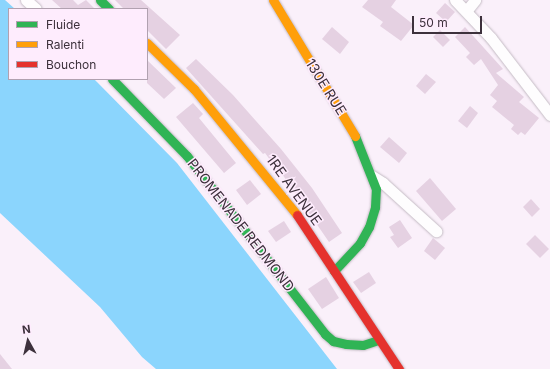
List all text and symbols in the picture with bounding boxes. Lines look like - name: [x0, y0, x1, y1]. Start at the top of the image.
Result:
- legend: [8, 8, 148, 80]
- scale bar: [414, 8, 484, 34]
- text: 50 m: [419, 15, 448, 30]
- text: Fluide: [46, 17, 80, 32]
- text: Ralenti: [46, 37, 84, 52]
- street label: 130E RUE: [302, 56, 350, 118]
- text: Bouchon: [46, 57, 96, 72]
- street label: 1RE AVENUE: [263, 151, 325, 229]
- street label: PROMENADE REDMOND: [184, 155, 298, 295]
- north arrow: [8, 321, 48, 361]
- text: N: [21, 322, 31, 337]

